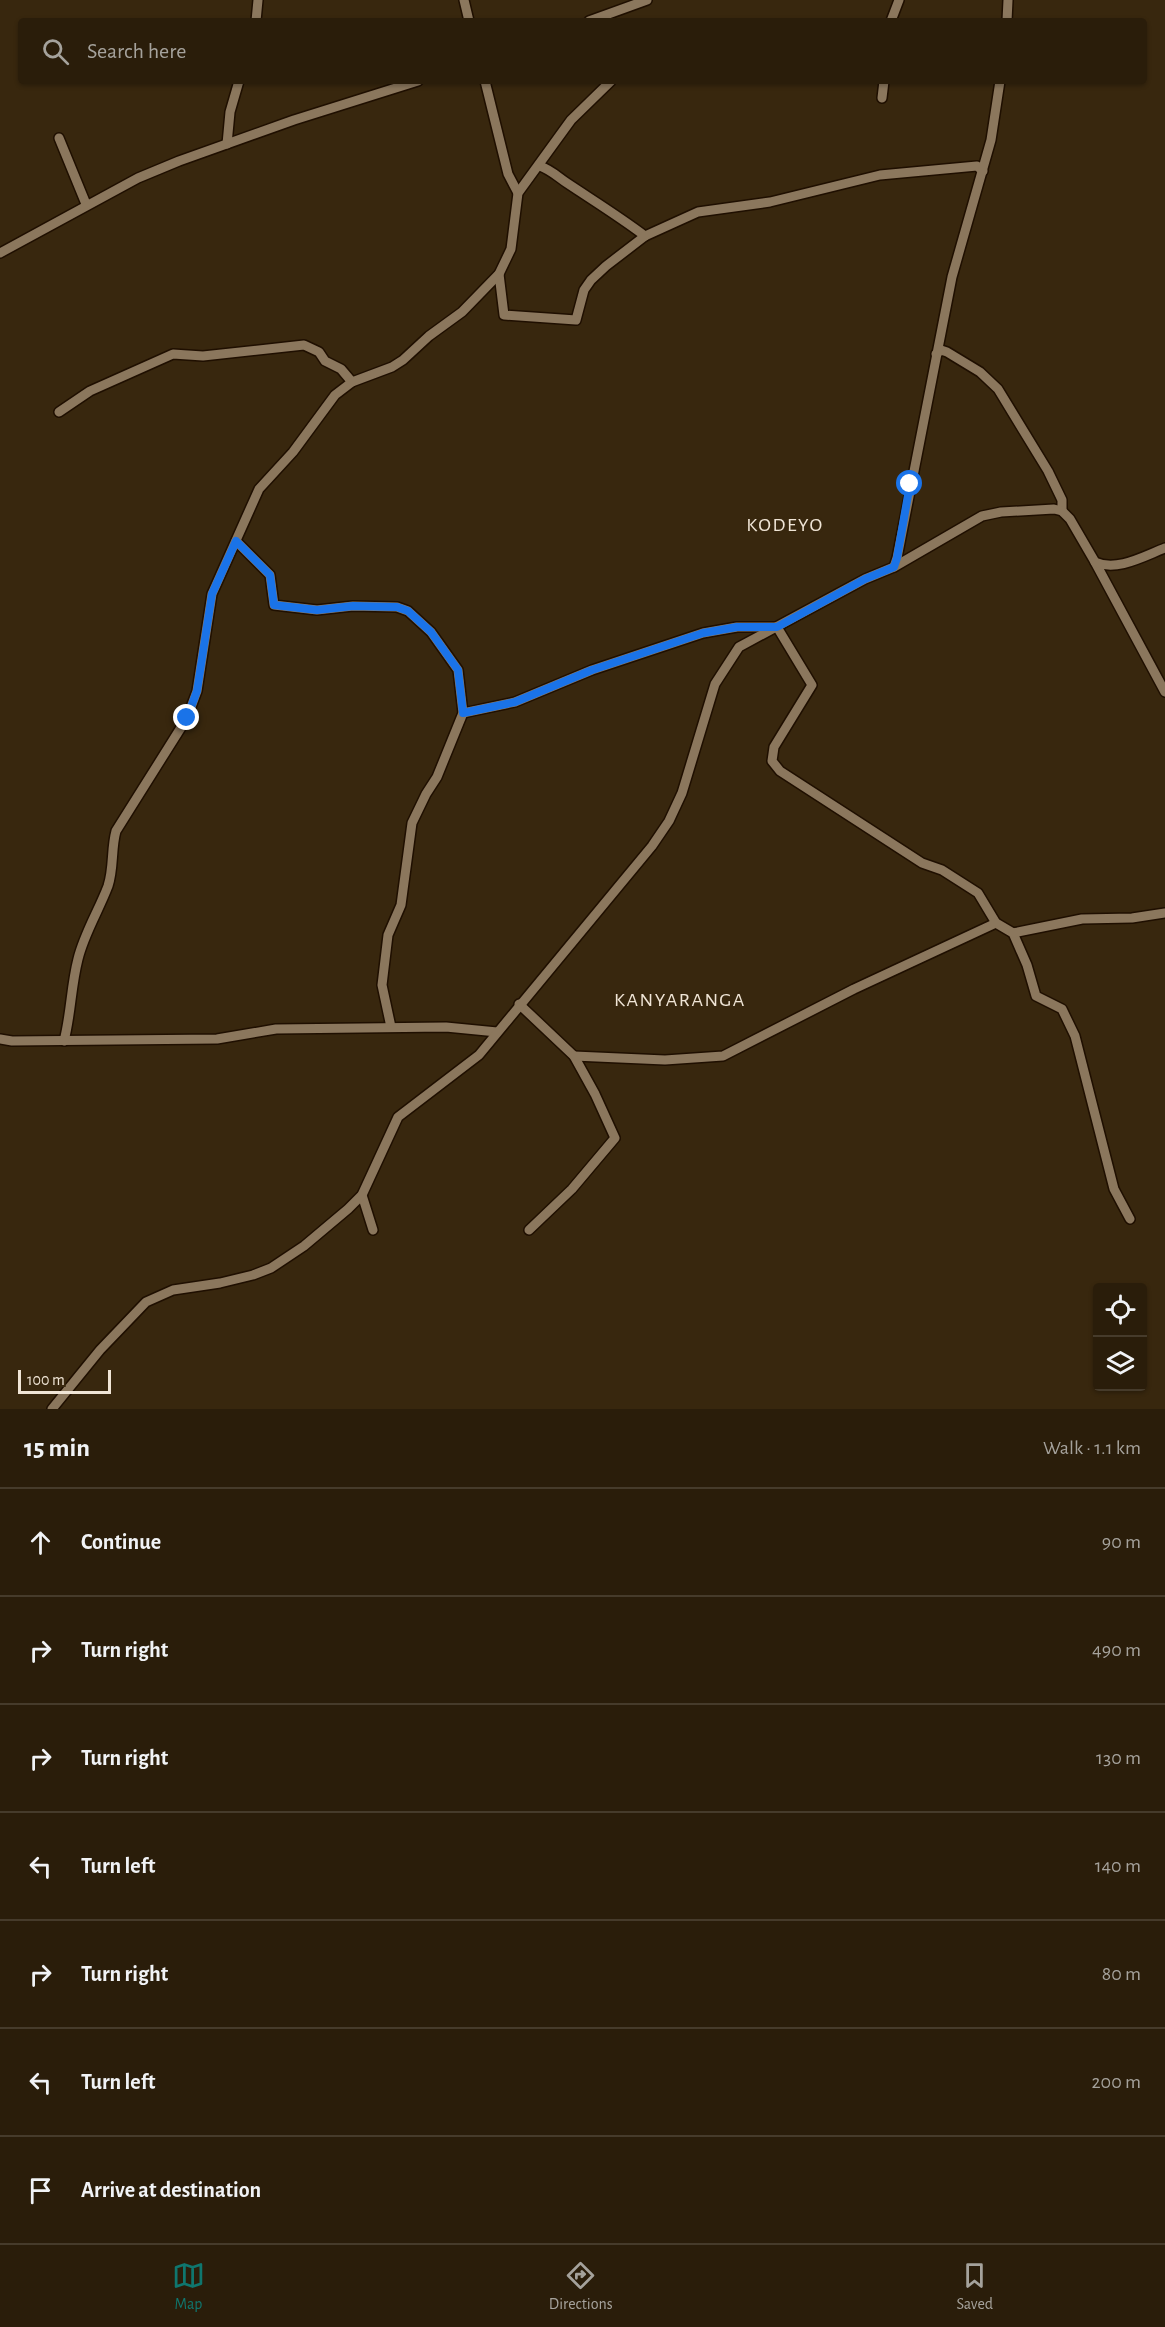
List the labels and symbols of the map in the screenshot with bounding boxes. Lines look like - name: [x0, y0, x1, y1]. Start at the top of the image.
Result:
- route start: [896, 470, 922, 496]
- district label: KODEYO: [746, 515, 824, 535]
- route end: [173, 704, 199, 730]
- district label: KANYARANGA: [614, 990, 746, 1010]
- scale bar: [18, 1367, 111, 1394]

